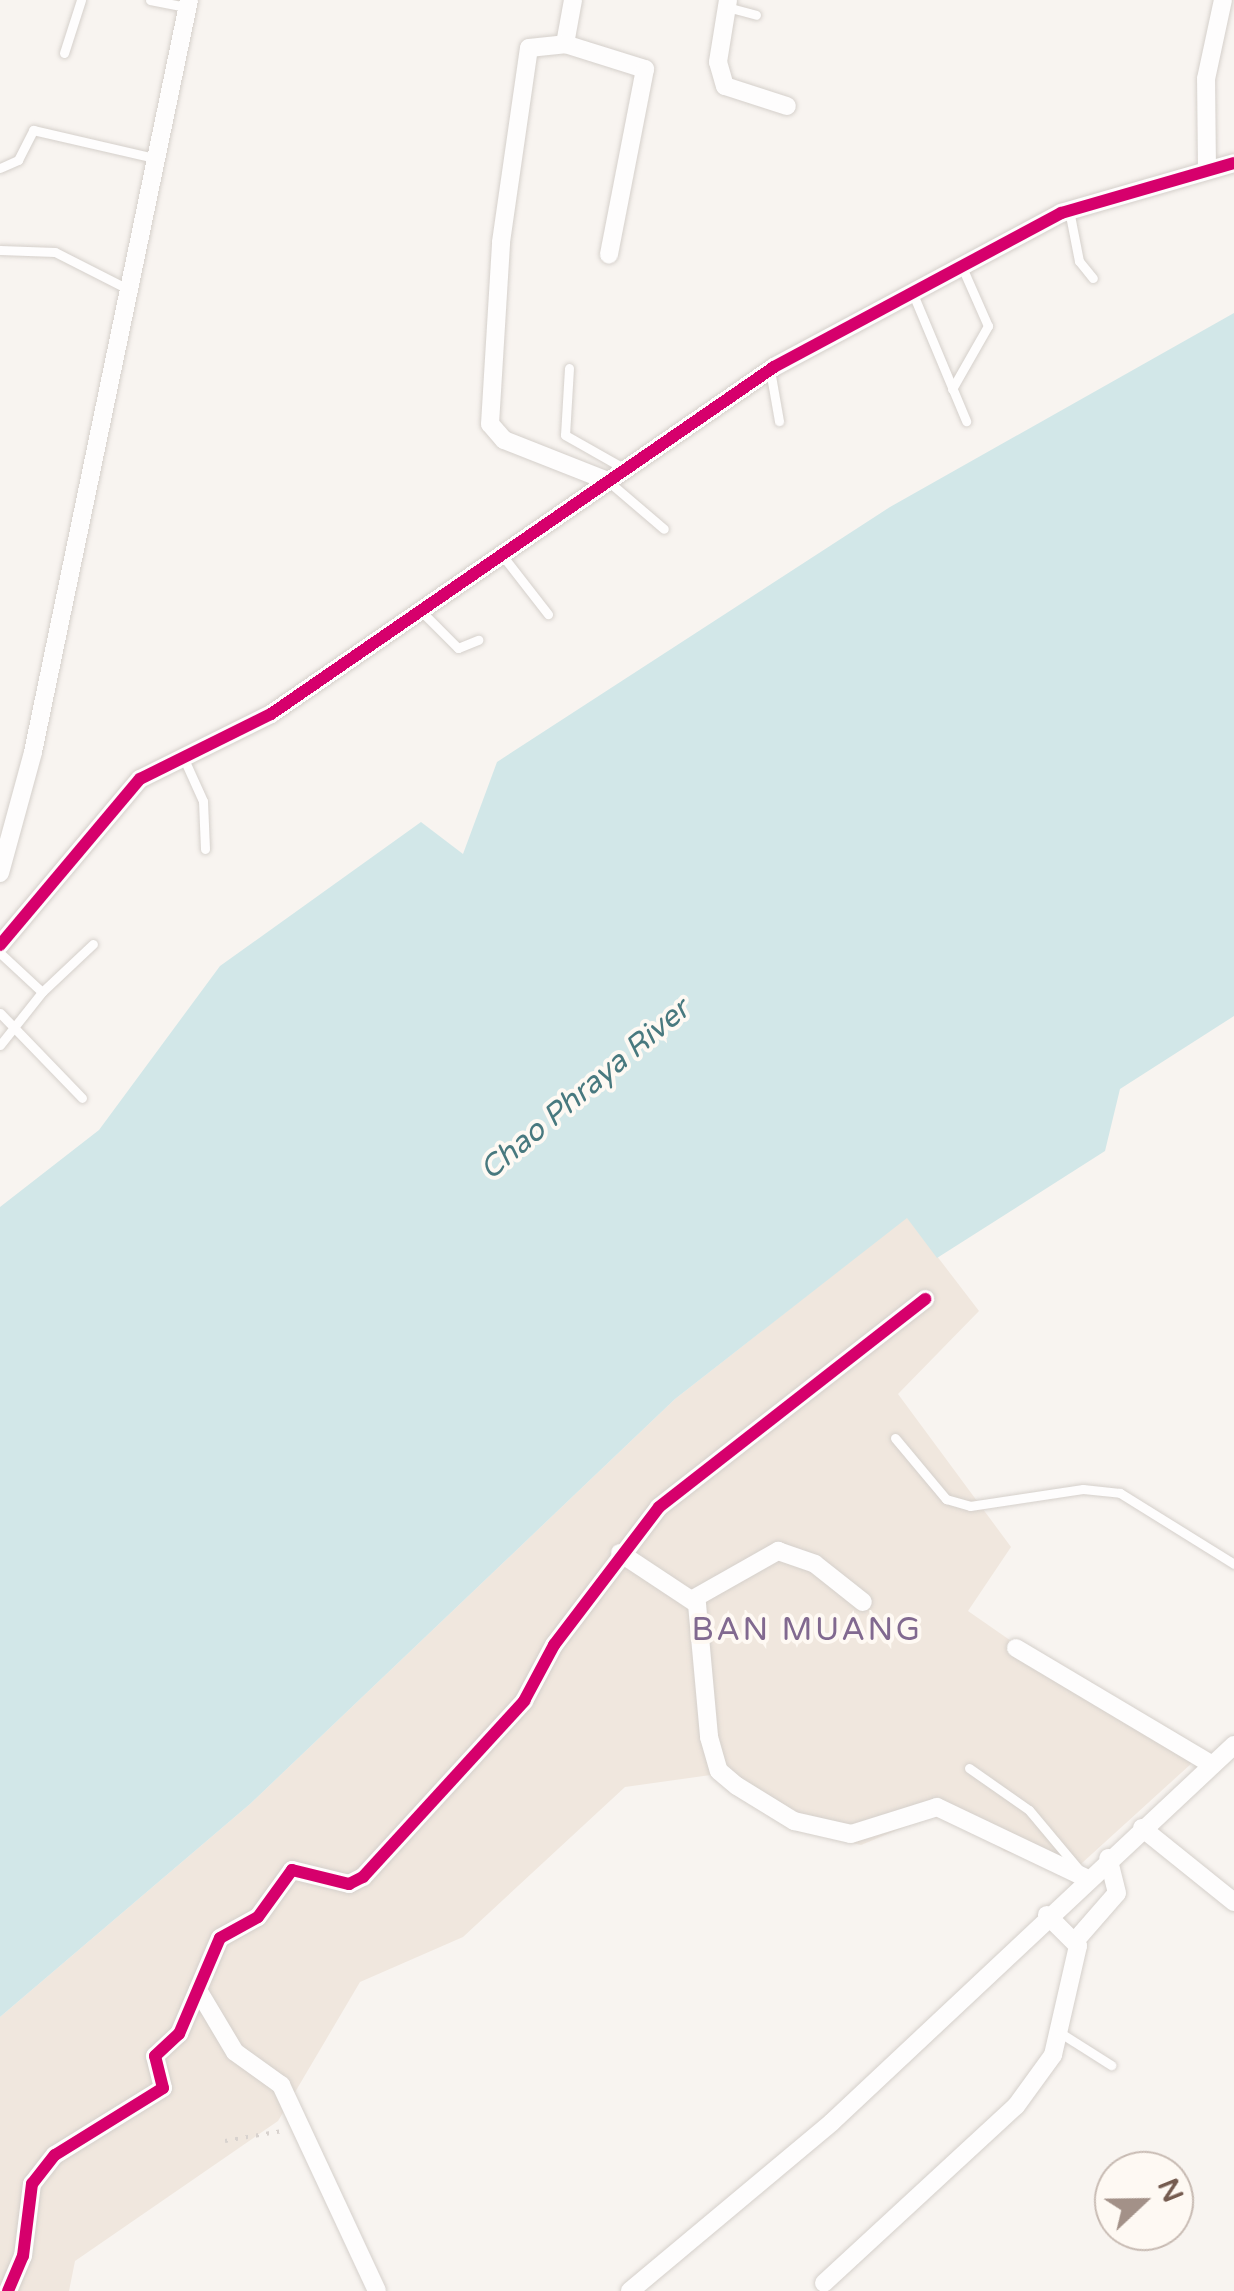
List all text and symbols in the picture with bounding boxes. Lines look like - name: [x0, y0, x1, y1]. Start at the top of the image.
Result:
- water label: Chao Phraya River: [473, 992, 697, 1188]
- district label: BAN MUANG: [692, 1611, 922, 1649]
- north arrow: [1094, 2151, 1194, 2251]
- text: N: [1150, 2174, 1190, 2207]

